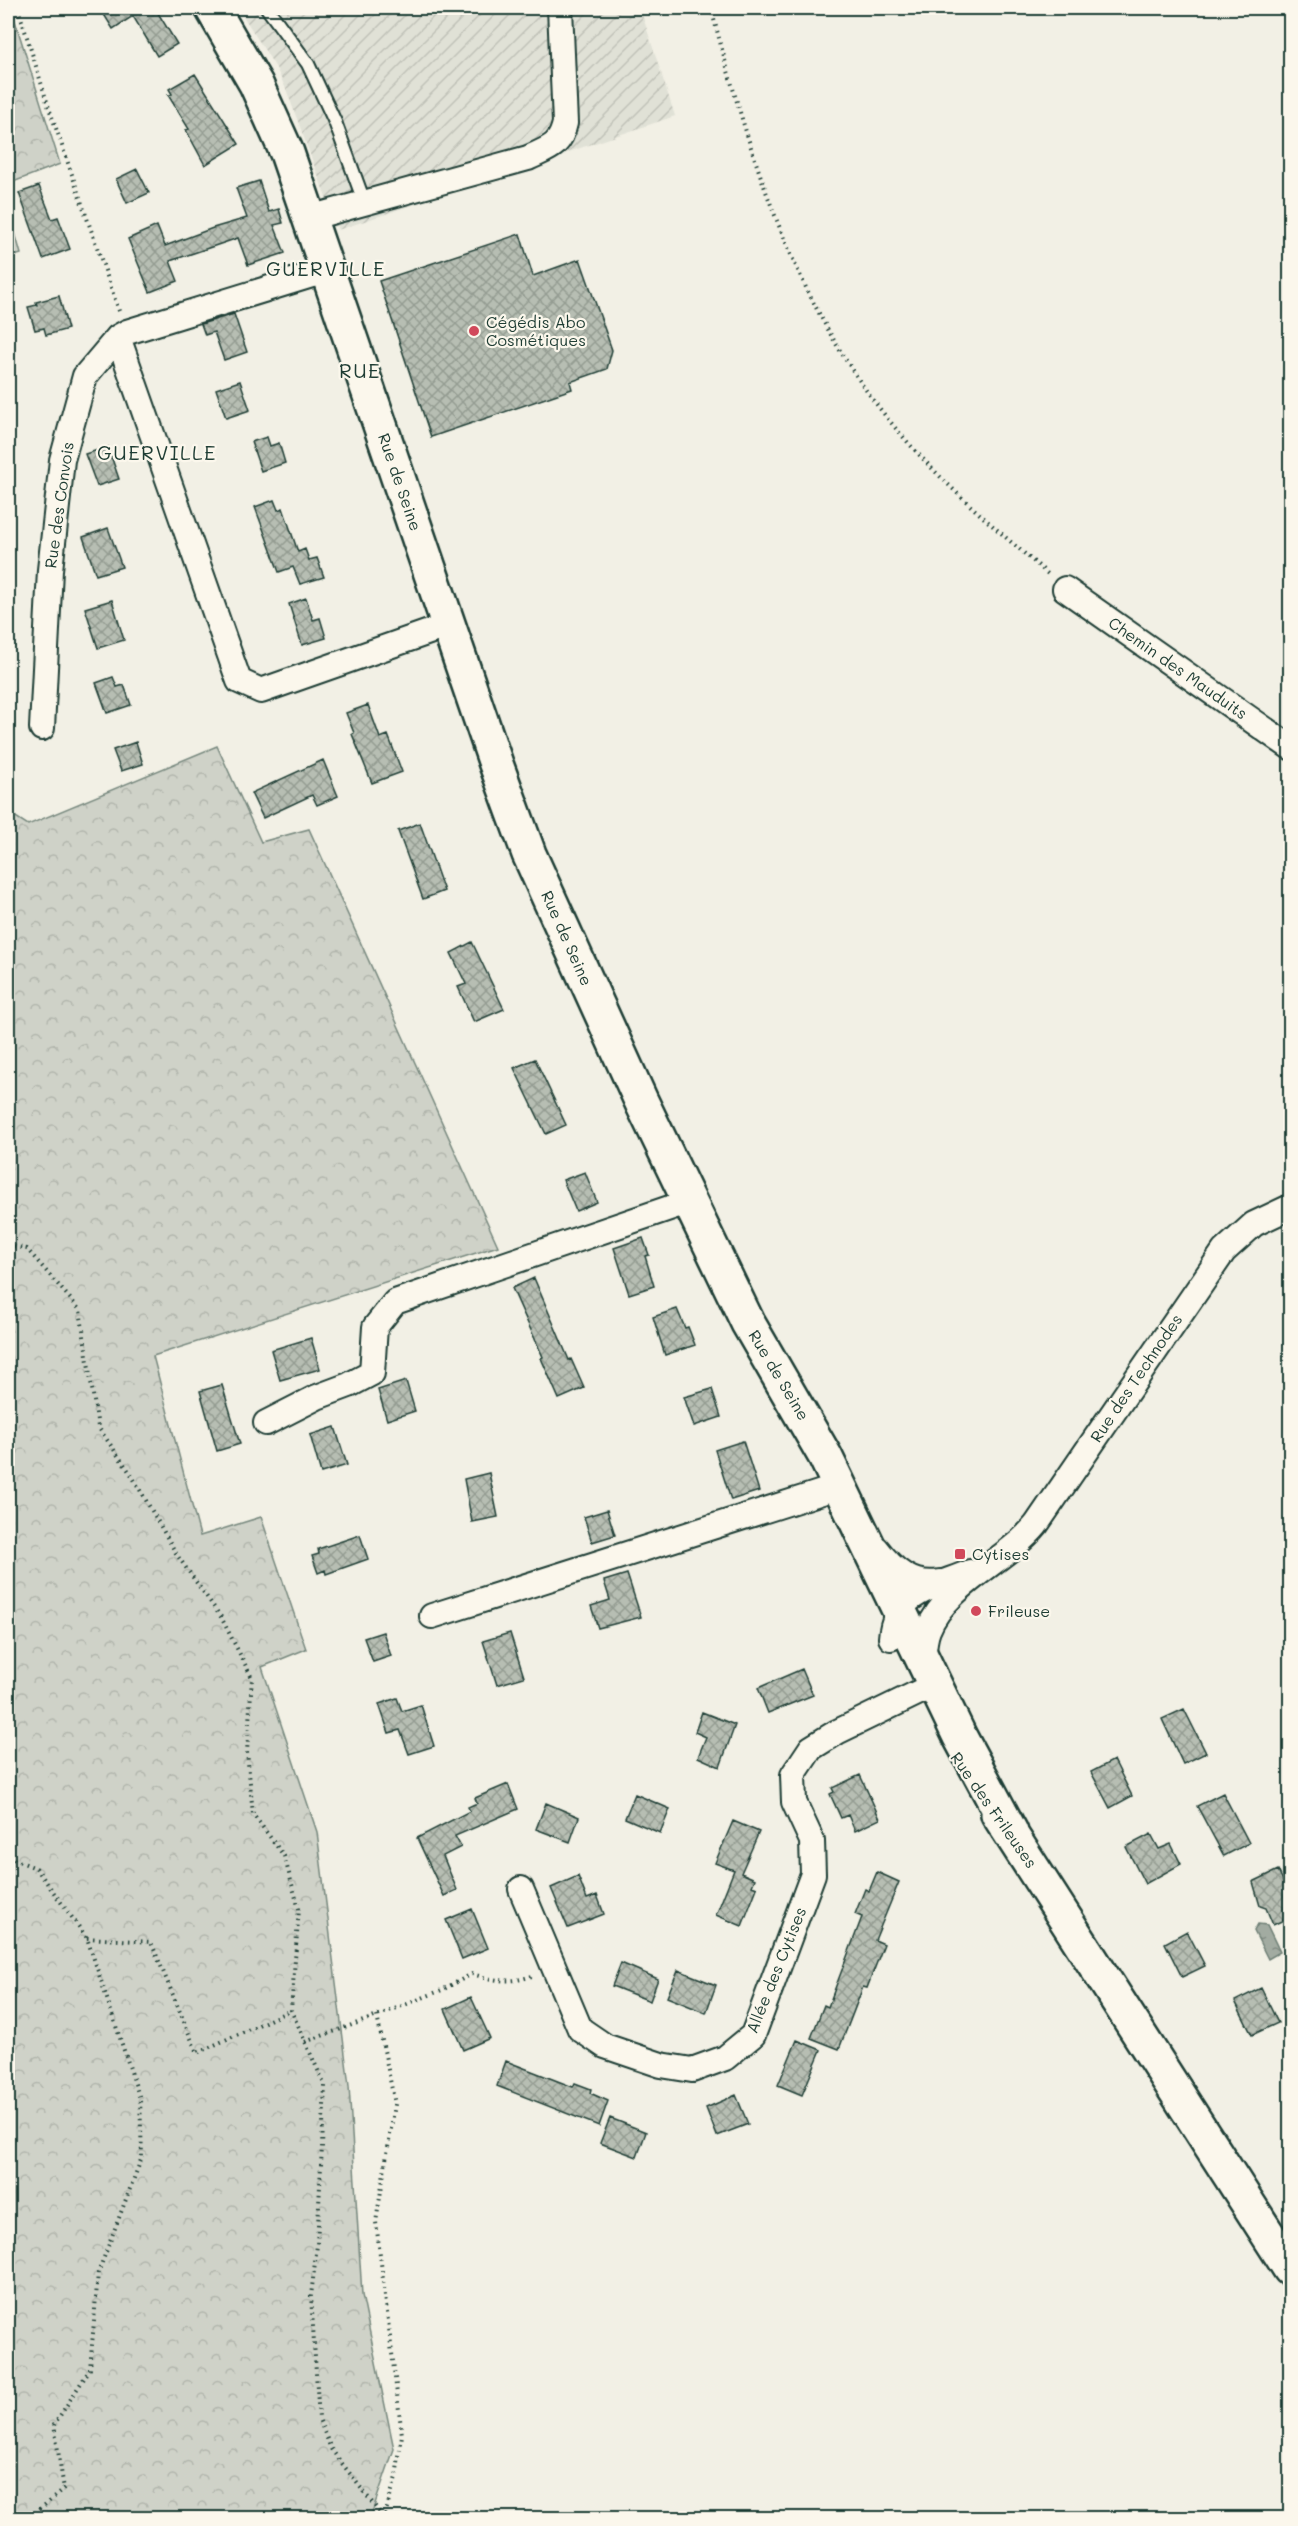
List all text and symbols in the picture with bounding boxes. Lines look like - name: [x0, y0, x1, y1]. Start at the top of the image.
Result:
- district label: GUERVILLE: [266, 255, 386, 281]
- place label: Cégédis Abo Cosmétiques: [486, 311, 586, 350]
- marker: Cégédis Abo Cosmétiques: [467, 324, 481, 338]
- district label: RUE: [339, 357, 381, 383]
- street label: Rue de Seine: [374, 430, 427, 533]
- district label: GUERVILLE: [97, 439, 217, 465]
- street label: Rue des Convois: [39, 440, 78, 569]
- street label: Chemin des Mauduits: [1105, 612, 1252, 724]
- street label: Rue de Seine: [537, 887, 598, 989]
- street label: Rue des Technodes: [1085, 1310, 1186, 1446]
- street label: Rue de Seine: [744, 1326, 815, 1424]
- place label: Cytises: [972, 1543, 1029, 1564]
- marker: Cytises: [953, 1547, 967, 1561]
- place label: Frileuse: [988, 1600, 1050, 1621]
- marker: Frileuse: [969, 1604, 983, 1618]
- street label: Rue des Frileuses: [947, 1748, 1042, 1872]
- street label: Allée des Cytises: [741, 1904, 810, 2036]

